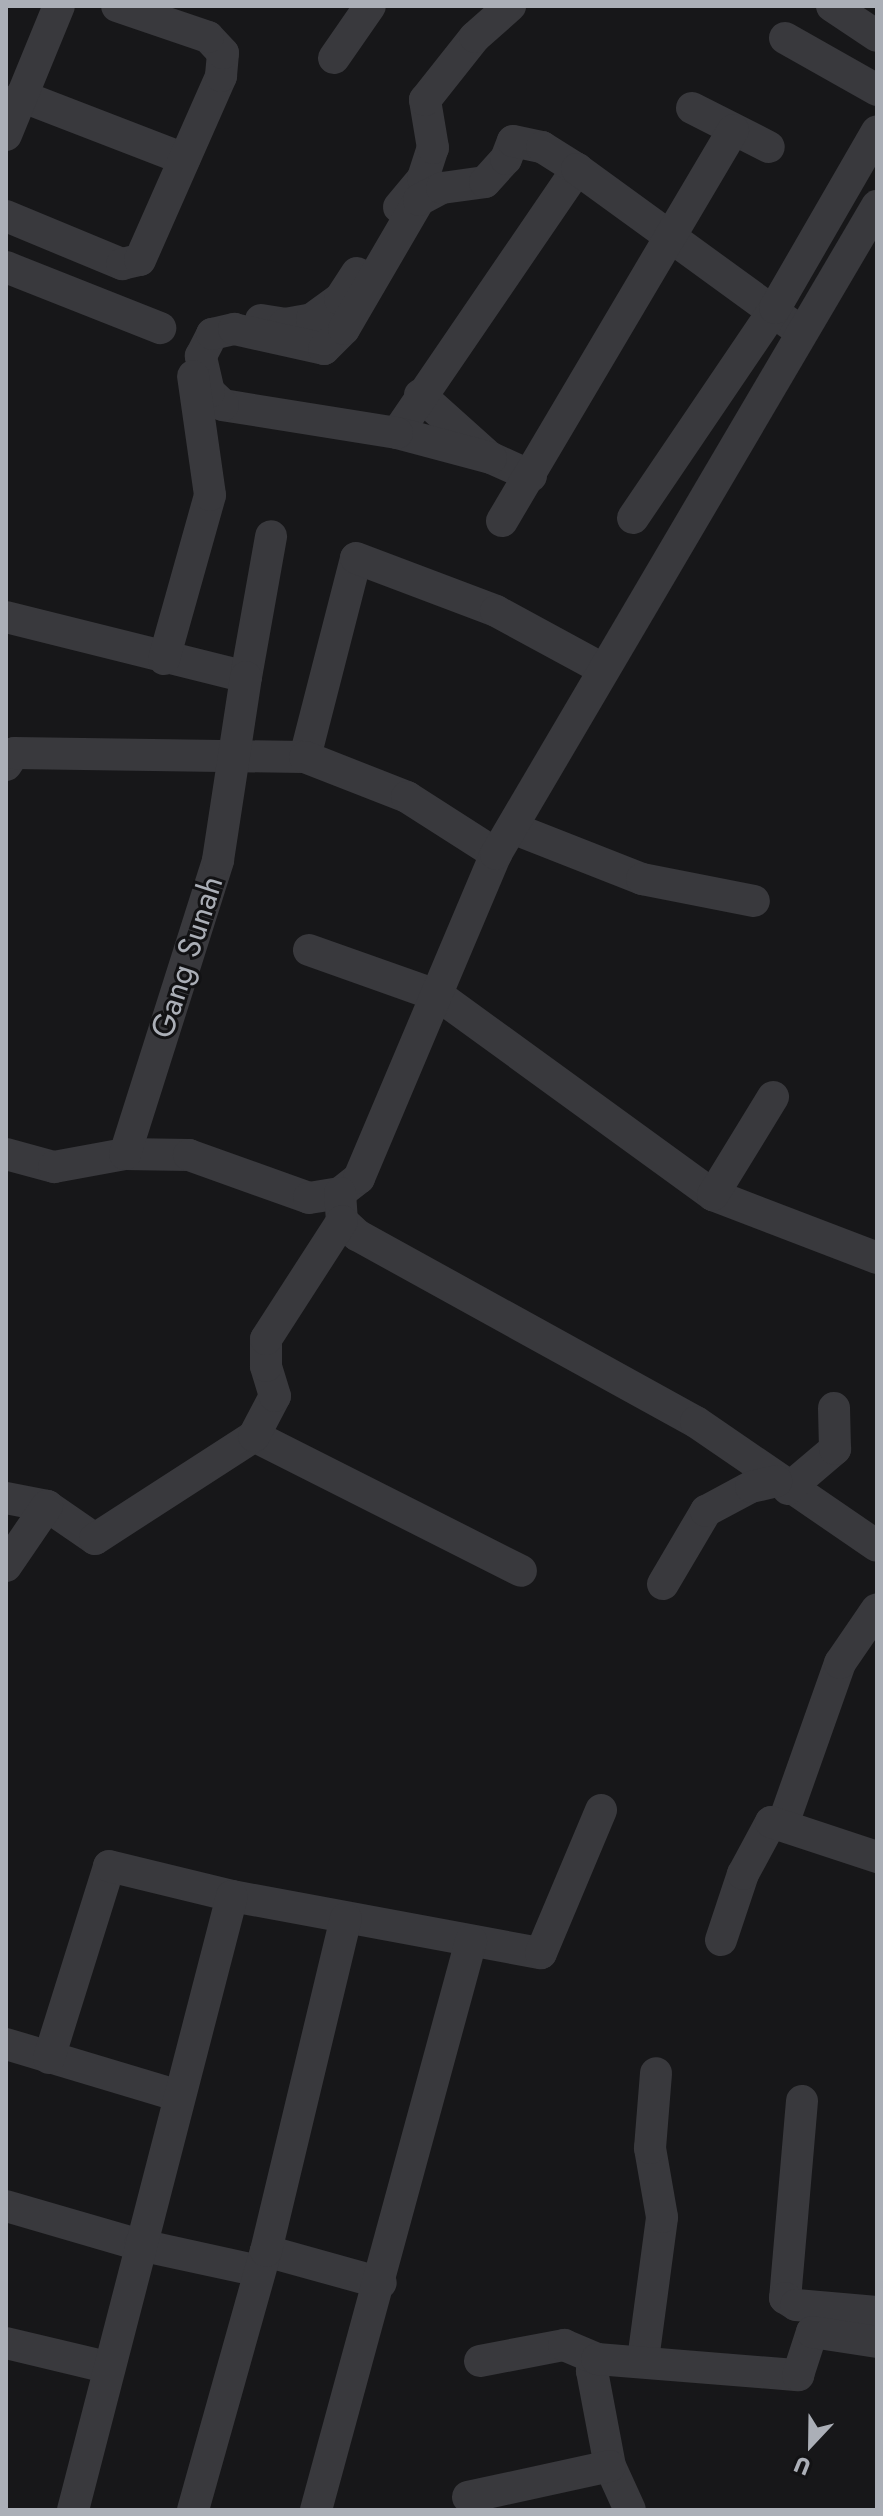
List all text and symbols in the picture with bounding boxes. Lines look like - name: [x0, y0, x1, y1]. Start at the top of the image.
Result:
- street label: Gang Sunah: [143, 871, 231, 1043]
- north arrow: [771, 2404, 851, 2484]
- text: U: [789, 2449, 815, 2484]

